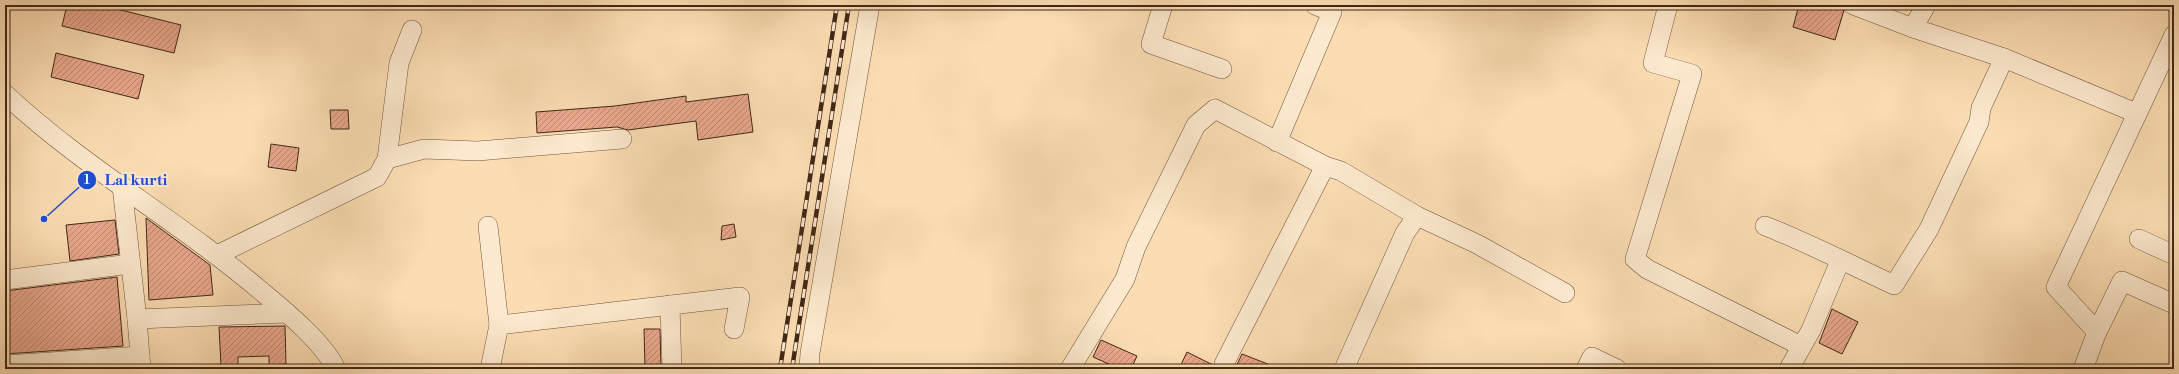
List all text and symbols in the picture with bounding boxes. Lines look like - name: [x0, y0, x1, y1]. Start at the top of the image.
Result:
- callout: Lal kurti: [77, 166, 175, 193]
- text: Lal kurti: [105, 171, 167, 190]
- text: 1: [84, 173, 90, 188]

